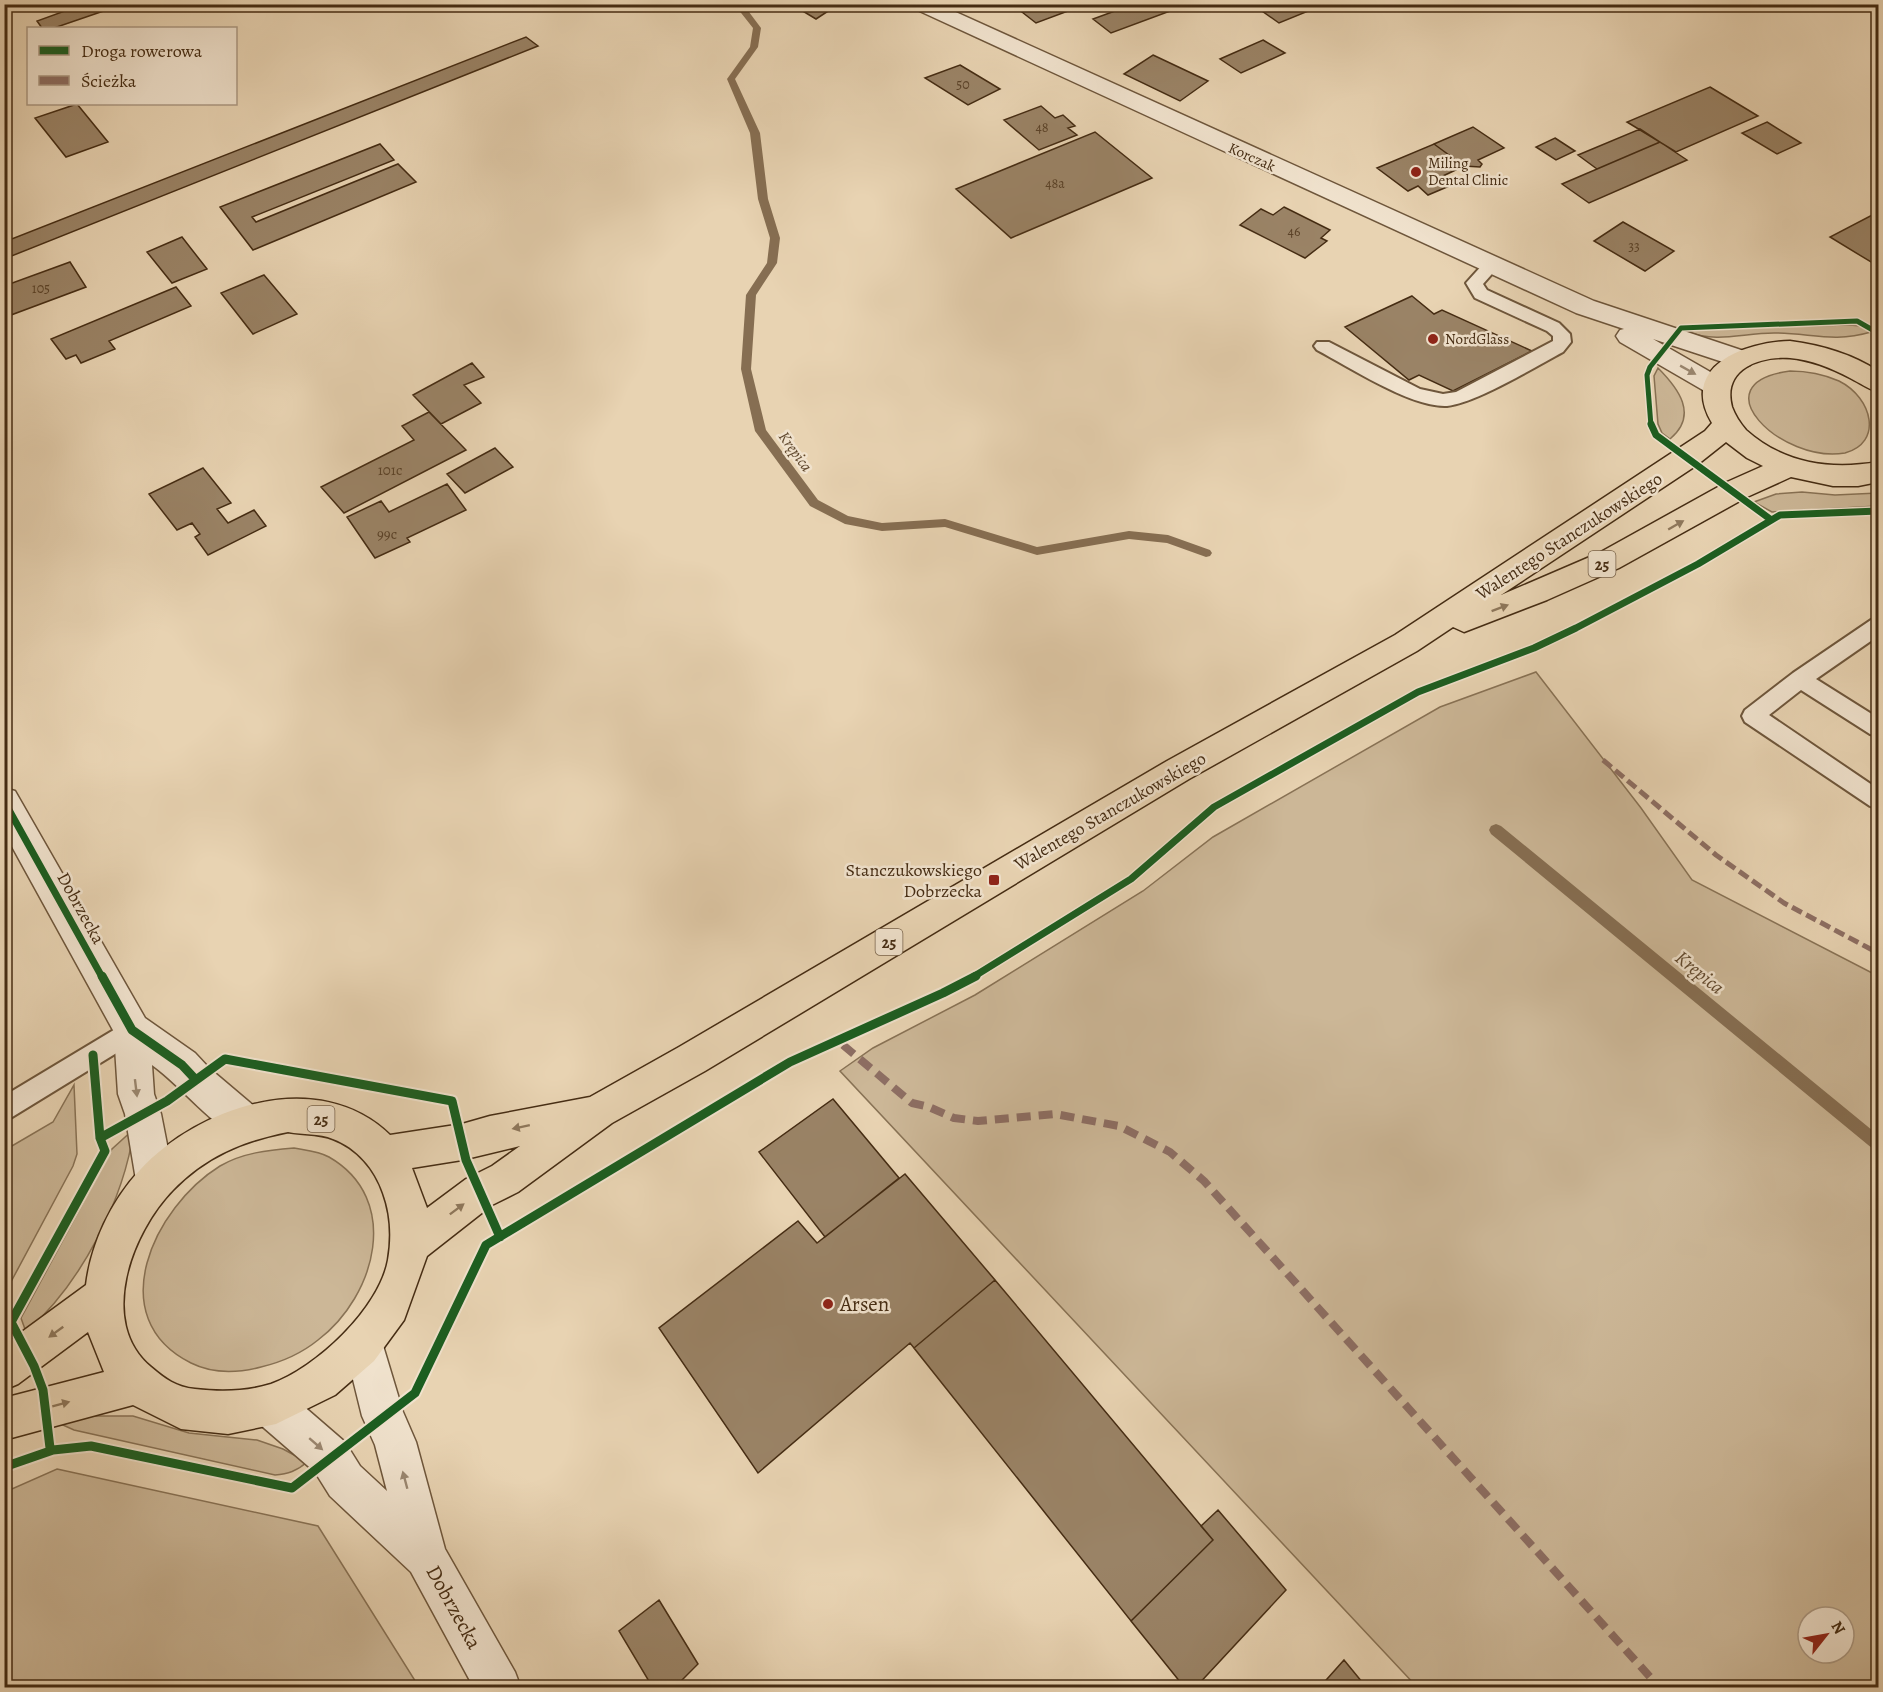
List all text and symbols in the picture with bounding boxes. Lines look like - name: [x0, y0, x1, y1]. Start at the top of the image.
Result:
- legend: [27, 27, 237, 105]
- text: Droga rowerowa: [81, 39, 203, 63]
- text: Ścieżka: [81, 69, 137, 93]
- house number: 50: [956, 75, 970, 94]
- house number: 48: [1035, 118, 1049, 137]
- street label: Korczak: [1225, 138, 1279, 176]
- place label: Miling Dental Clinic: [1428, 153, 1508, 190]
- marker: Miling Dental Clinic: [1409, 165, 1423, 179]
- house number: 48a: [1045, 174, 1065, 193]
- house number: 46: [1288, 222, 1300, 241]
- house number: 33: [1628, 237, 1640, 256]
- house number: 105: [32, 279, 50, 298]
- place label: NordGlass: [1445, 329, 1509, 349]
- marker: NordGlass: [1426, 332, 1440, 346]
- one-way arrow: [1680, 365, 1696, 376]
- water label: Krępica: [773, 427, 818, 477]
- house number: 101c: [378, 460, 402, 480]
- street label: Walentego Stanczukowskiego: [1470, 467, 1667, 606]
- one-way arrow: [1668, 519, 1684, 530]
- house number: 99c: [377, 524, 397, 544]
- road number: 25: [1588, 551, 1616, 577]
- one-way arrow: [1491, 602, 1509, 612]
- street label: Walentego Stanczukowskiego: [1009, 746, 1210, 876]
- place label: Stanczukowskiego Dobrzecka: [846, 858, 983, 903]
- street label: Dobrzecka: [51, 868, 111, 949]
- marker: Stanczukowskiego Dobrzecka: [987, 873, 1001, 887]
- road number: 25: [876, 929, 902, 955]
- water label: Krępica: [1669, 944, 1730, 1001]
- one-way arrow: [132, 1079, 141, 1098]
- road number: 25: [308, 1106, 334, 1132]
- one-way arrow: [512, 1123, 530, 1133]
- one-way arrow: [449, 1204, 464, 1216]
- place label: Arsen: [839, 1290, 889, 1318]
- marker: Arsen: [821, 1297, 835, 1311]
- one-way arrow: [49, 1326, 65, 1338]
- one-way arrow: [52, 1399, 70, 1408]
- one-way arrow: [308, 1438, 323, 1451]
- one-way arrow: [400, 1471, 409, 1489]
- street label: Dobrzecka: [420, 1560, 489, 1654]
- north arrow: [1796, 1605, 1856, 1665]
- text: N: [1826, 1617, 1851, 1639]

